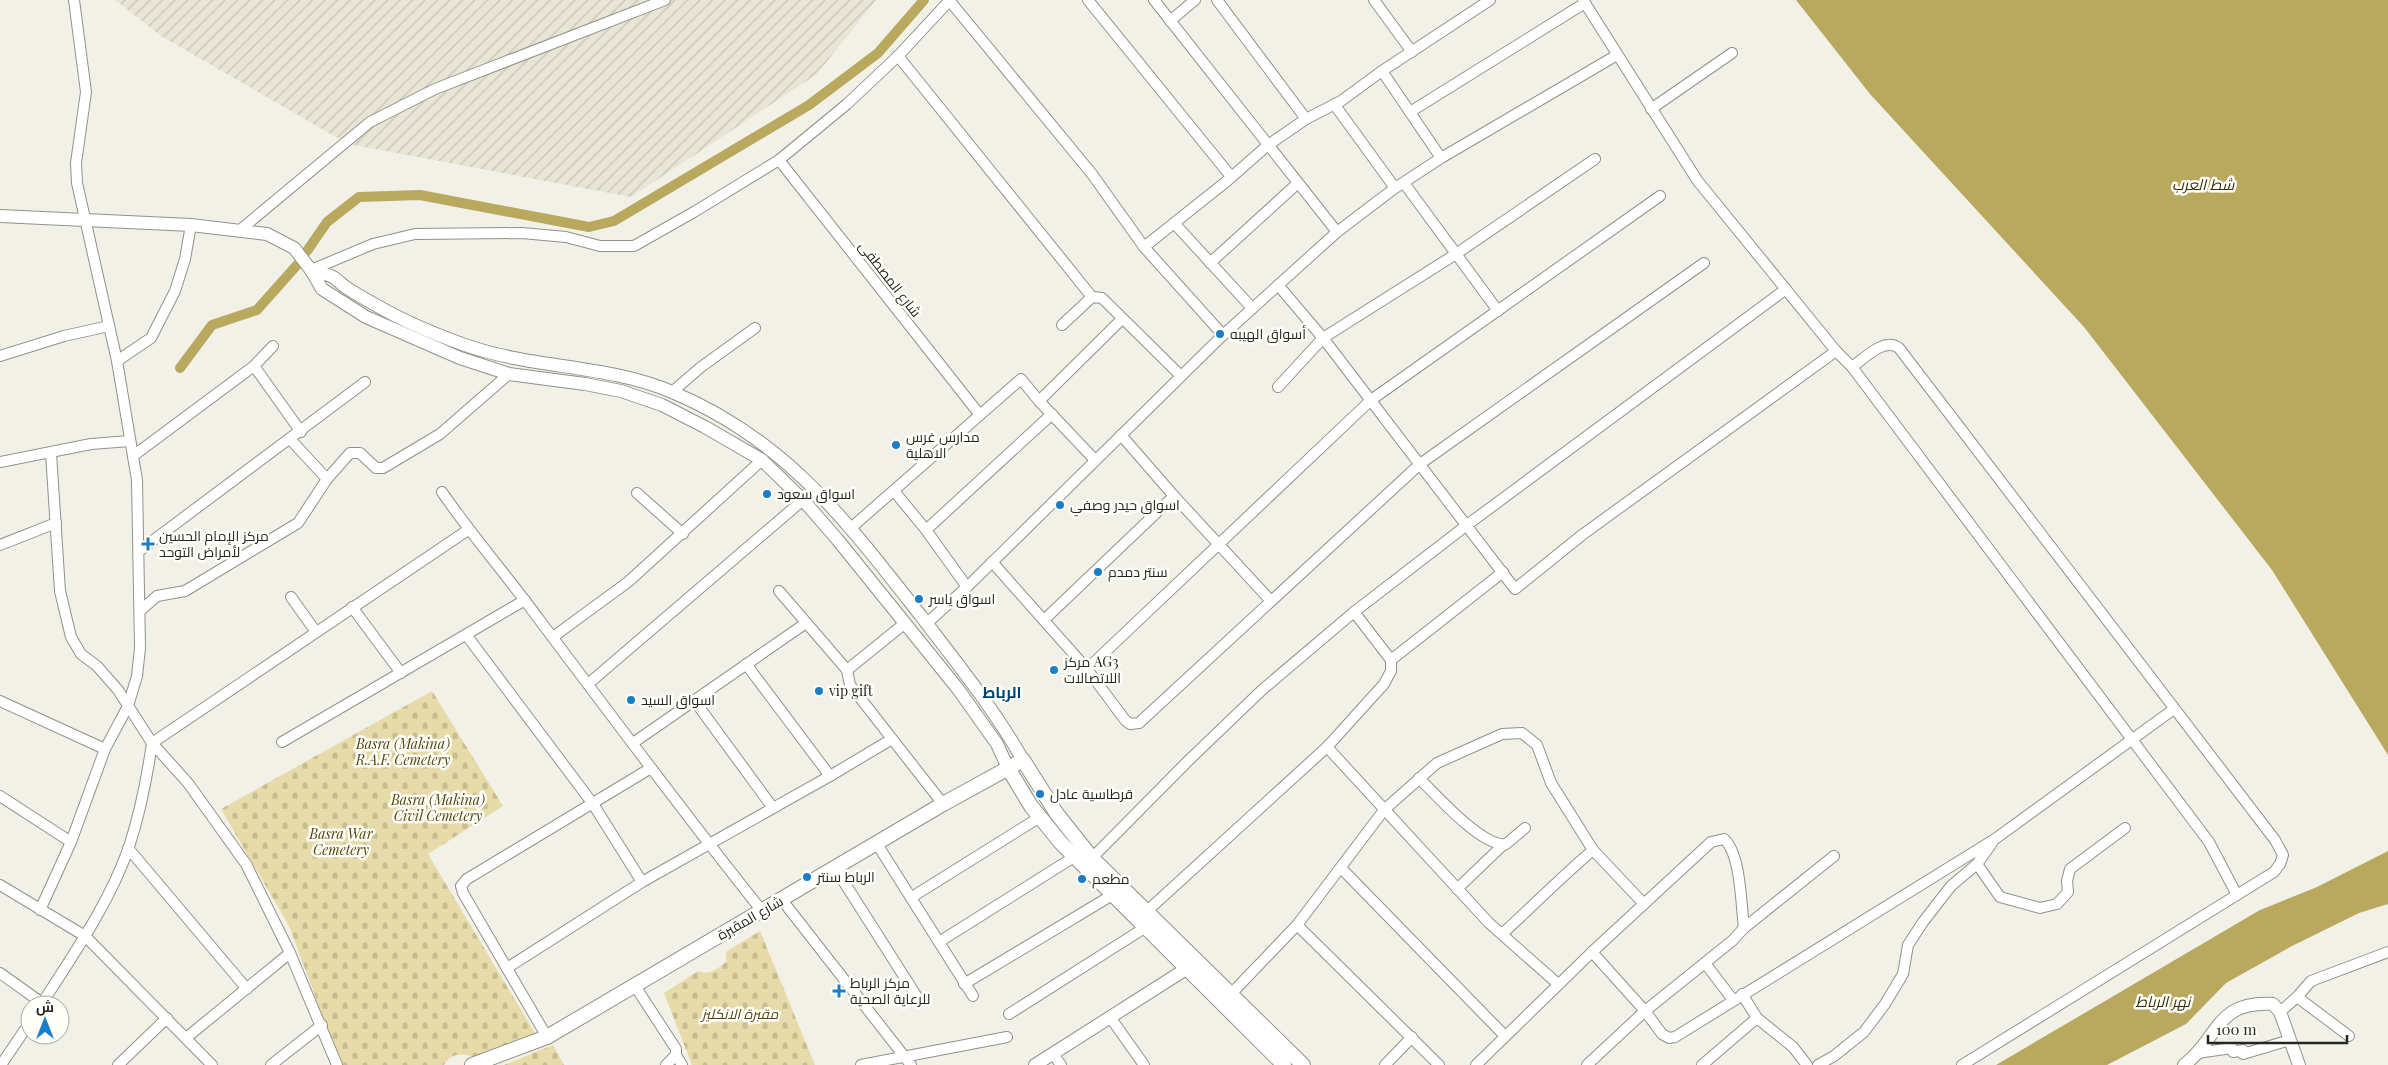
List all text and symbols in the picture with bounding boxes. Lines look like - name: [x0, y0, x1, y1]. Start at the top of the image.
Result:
- water label: شط العرب: [2172, 174, 2235, 194]
- street label: شارع المصطفى: [855, 237, 926, 321]
- place label: أسواق الهيبه: [1230, 324, 1306, 343]
- marker: أسواق الهيبه: [1214, 328, 1226, 340]
- place label: مدارس غرس الاهلية: [906, 427, 980, 462]
- marker: مدارس غرس الاهلية: [890, 439, 902, 451]
- place label: اسواق سعود: [777, 484, 855, 503]
- marker: اسواق سعود: [761, 488, 773, 500]
- place label: اسواق حيدر وصفي: [1070, 495, 1180, 517]
- marker: اسواق حيدر وصفي: [1054, 499, 1066, 511]
- place label: مركز الإمام الحسين لأمراض التوحد: [159, 526, 269, 561]
- marker: مركز الإمام الحسين لأمراض التوحد: [141, 537, 155, 551]
- place label: سنتر دمدم: [1108, 562, 1168, 582]
- marker: سنتر دمدم: [1092, 566, 1104, 578]
- place label: اسواق ياسر: [928, 589, 995, 608]
- marker: اسواق ياسر: [913, 593, 925, 605]
- place label: مركز AG3 اللاتصالات: [1063, 652, 1121, 687]
- marker: مركز AG3 اللاتصالات: [1048, 664, 1060, 676]
- place label: vip gift: [828, 681, 874, 700]
- district label: الرباط: [982, 681, 1022, 702]
- marker: vip gift: [813, 685, 825, 697]
- place label: اسواق السيد: [641, 690, 715, 709]
- marker: اسواق السيد: [625, 694, 637, 706]
- park label: Basra (Makina) R.A.F. Cemetery: [355, 734, 451, 769]
- place label: قرطاسية عادل: [1050, 784, 1133, 803]
- marker: قرطاسية عادل: [1034, 788, 1046, 800]
- park label: Basra (Makina) Civil Cemetery: [390, 790, 485, 825]
- park label: Basra War Cemetery: [308, 824, 374, 859]
- place label: الرباط سنتر: [816, 867, 875, 886]
- place label: مطعم: [1092, 869, 1130, 889]
- marker: الرباط سنتر: [801, 871, 813, 883]
- marker: مطعم: [1076, 873, 1088, 885]
- street label: شارع المقبرة: [713, 891, 786, 944]
- place label: مركز الرباط للرعاية الصحية: [850, 973, 930, 1008]
- marker: مركز الرباط للرعاية الصحية: [832, 984, 846, 998]
- water label: نهر الرباط: [2136, 991, 2192, 1011]
- north arrow: [20, 995, 70, 1045]
- text: ش: [36, 997, 54, 1016]
- park label: مقبرة الانكليز: [700, 1004, 779, 1023]
- scale bar: [2208, 1012, 2347, 1044]
- text: 100 m: [2216, 1019, 2257, 1039]

